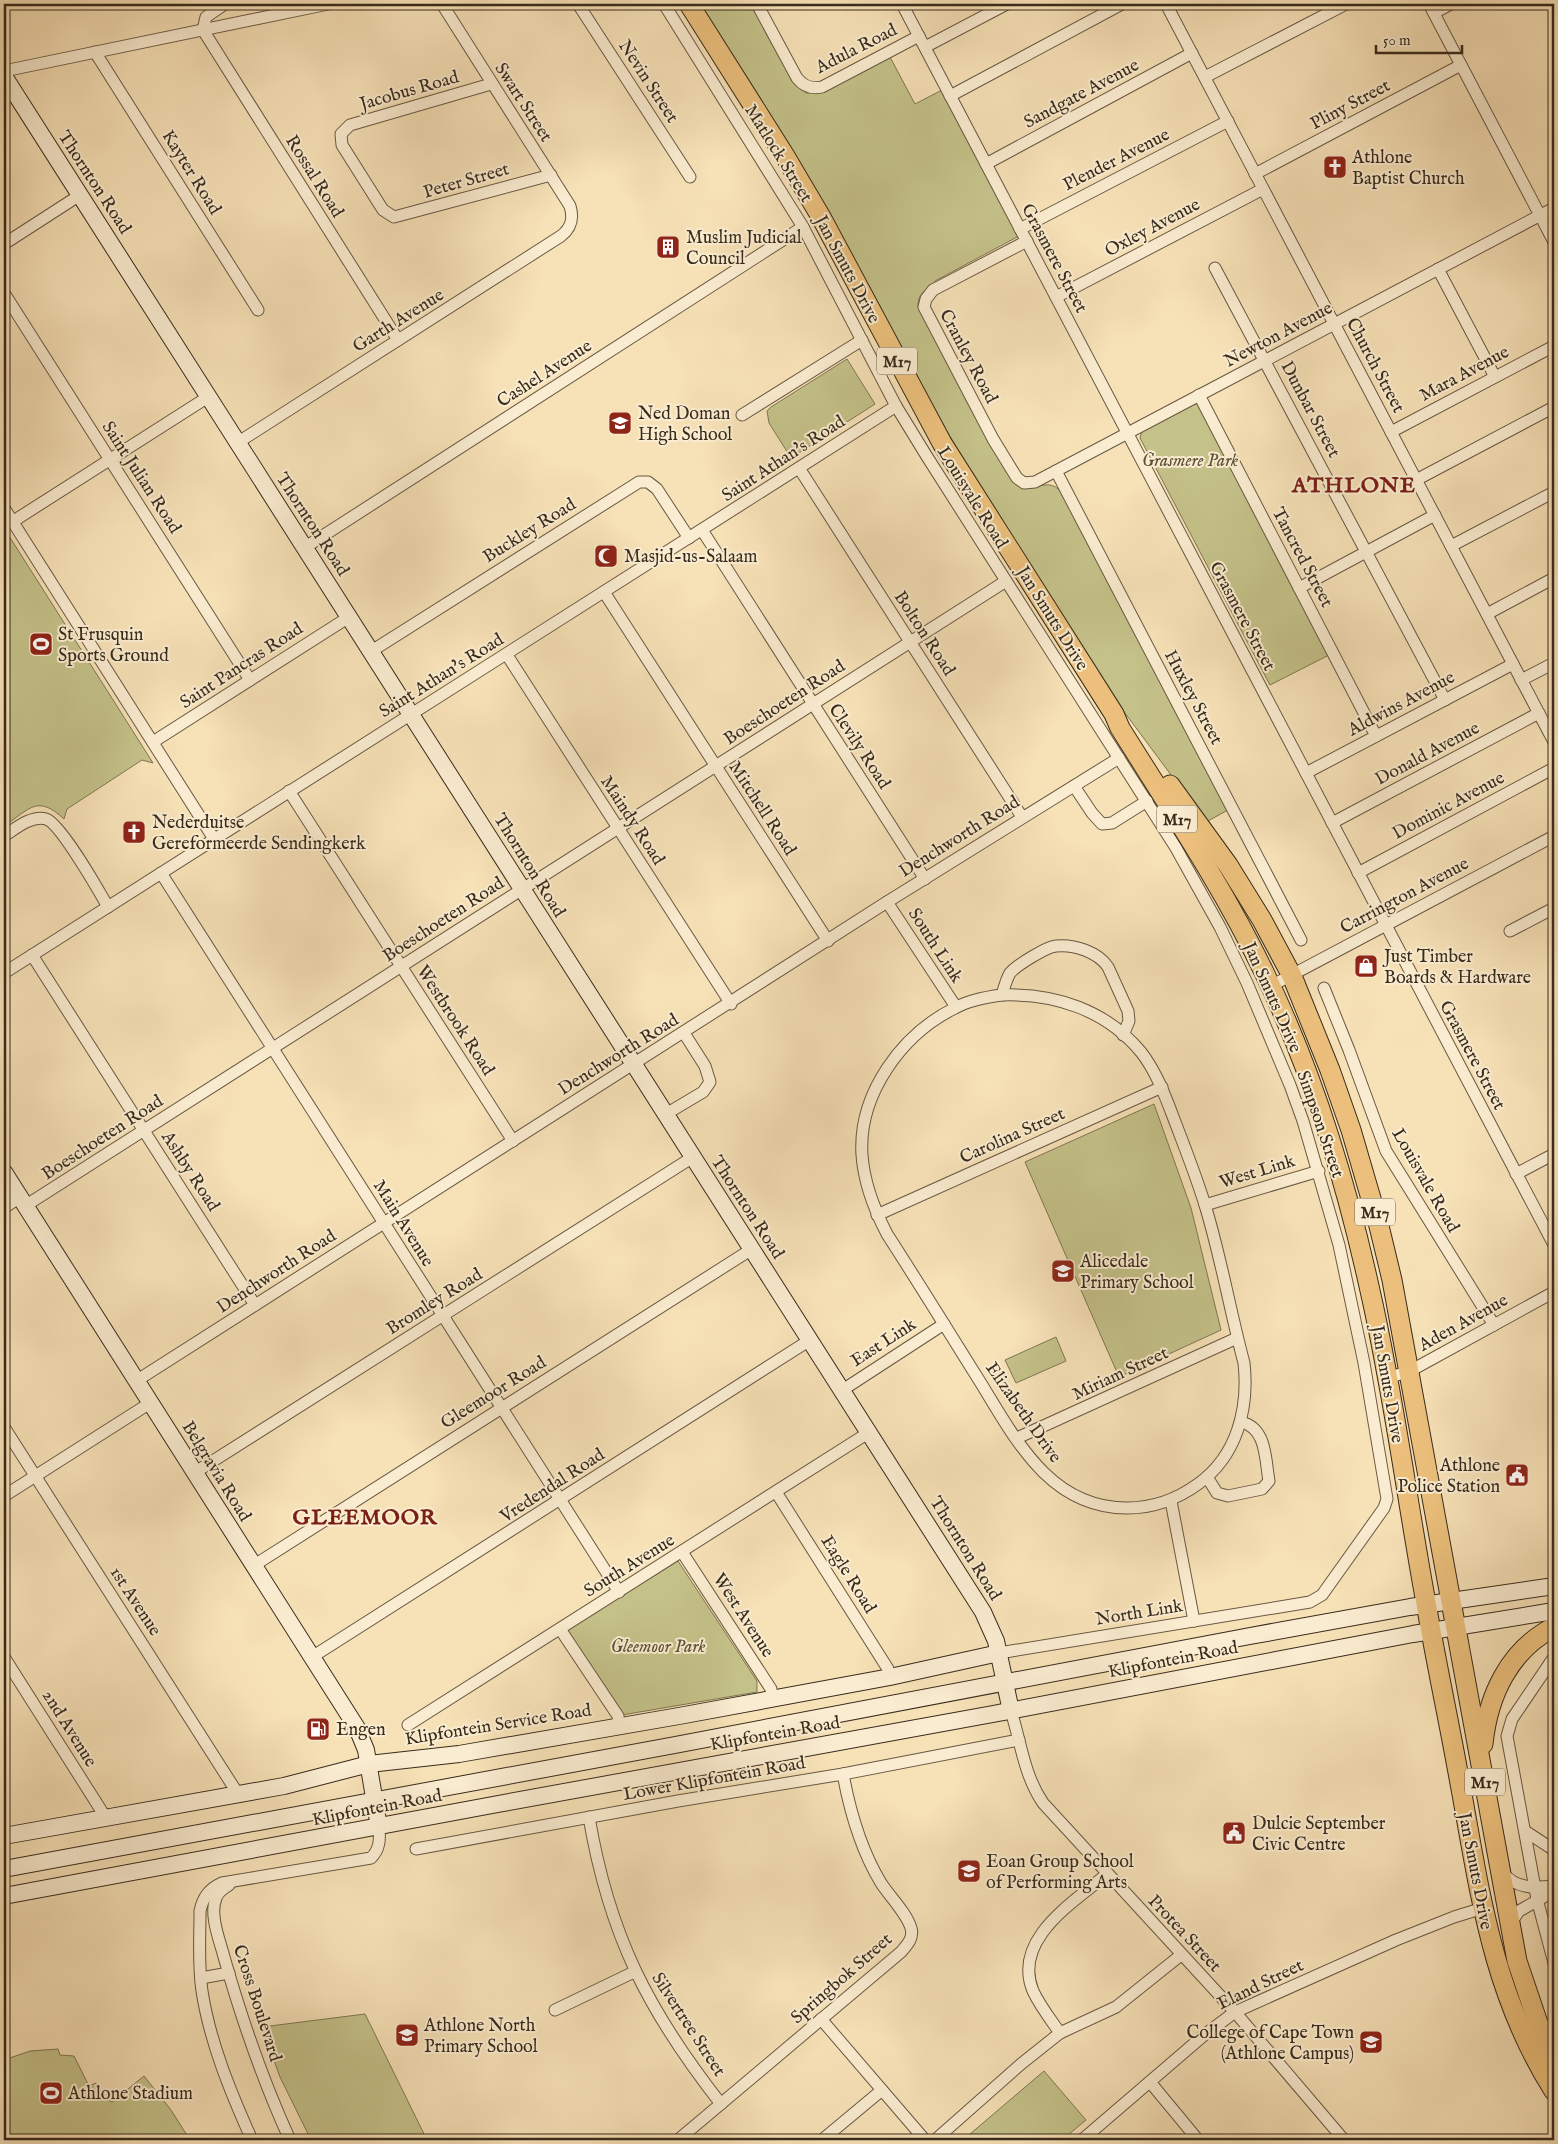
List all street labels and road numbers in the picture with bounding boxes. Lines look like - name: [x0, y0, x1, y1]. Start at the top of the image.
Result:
- street label: Adula Road: [811, 19, 902, 80]
- street label: Nevin Street: [612, 36, 683, 128]
- street label: Sandgate Avenue: [1020, 54, 1143, 134]
- street label: Swart Street: [489, 59, 557, 147]
- street label: Jacobus Road: [355, 66, 462, 117]
- street label: Pliny Street: [1307, 75, 1395, 136]
- street label: Matlock Street: [738, 100, 817, 207]
- street label: Plender Avenue: [1060, 124, 1174, 197]
- street label: Kayter Road: [156, 126, 226, 220]
- street label: Thornton Road: [52, 127, 136, 239]
- street label: Rossal Road: [279, 131, 348, 223]
- street label: Peter Street: [421, 158, 512, 205]
- street label: Oxley Avenue: [1101, 194, 1204, 263]
- street label: Grasmere Street: [1015, 200, 1092, 317]
- street label: Jan Smuts Drive: [808, 210, 885, 328]
- street label: Garth Avenue: [349, 284, 449, 358]
- street label: Newton Avenue: [1221, 297, 1337, 374]
- street label: Cranley Road: [933, 306, 1002, 408]
- street label: Church Street: [1340, 314, 1409, 417]
- street label: Cashel Avenue: [493, 335, 597, 413]
- street label: Mara Avenue: [1416, 341, 1513, 407]
- road number: M17: [877, 348, 917, 374]
- street label: Dunbar Street: [1275, 358, 1345, 462]
- street label: Saint Athan's Road: [718, 411, 850, 508]
- street label: Saint Julian Road: [96, 417, 186, 539]
- street label: Louisvale Road: [931, 442, 1013, 554]
- street label: Thornton Road: [270, 469, 354, 581]
- street label: Buckley Road: [479, 493, 581, 569]
- street label: Tancred Street: [1266, 504, 1338, 612]
- street label: Grasmere Street: [1203, 558, 1280, 675]
- street label: Jan Smuts Drive: [1009, 561, 1093, 675]
- street label: Bolton Road: [888, 587, 960, 681]
- street label: Saint Pancras Road: [176, 618, 308, 715]
- street label: Saint Athan's Road: [375, 629, 509, 724]
- street label: Huxley Street: [1158, 646, 1227, 749]
- street label: Boeschoeten Road: [720, 655, 850, 751]
- street label: Aldwins Avenue: [1343, 666, 1459, 743]
- street label: Clevily Road: [823, 700, 895, 794]
- street label: Donald Avenue: [1372, 717, 1484, 791]
- street label: Mitchell Road: [723, 757, 801, 861]
- street label: Dominic Avenue: [1389, 767, 1509, 846]
- street label: Maindy Road: [594, 772, 669, 870]
- street label: Denchworth Road: [895, 791, 1025, 883]
- road number: M17: [1157, 806, 1197, 832]
- street label: Thornton Road: [488, 809, 570, 922]
- street label: Carrington Avenue: [1336, 853, 1473, 940]
- street label: Boeschoeten Road: [379, 872, 509, 968]
- street label: South Link: [902, 904, 968, 988]
- street label: Jan Smuts Drive: [1236, 937, 1306, 1057]
- street label: Westbrook Road: [411, 961, 499, 1081]
- street label: Grasmere Street: [1433, 997, 1510, 1114]
- street label: Denchworth Road: [554, 1009, 684, 1101]
- street label: Simpson Street: [1290, 1068, 1349, 1181]
- street label: Boeschoeten Road: [38, 1090, 168, 1186]
- street label: Carolina Street: [956, 1103, 1069, 1170]
- street label: Louisvale Road: [1386, 1125, 1464, 1237]
- street label: Ashby Road: [155, 1127, 224, 1217]
- street label: West Link: [1217, 1150, 1298, 1195]
- street label: Thornton Road: [705, 1152, 789, 1264]
- street label: Main Avenue: [367, 1176, 438, 1271]
- road number: M17: [1355, 1198, 1395, 1226]
- street label: Denchworth Road: [213, 1225, 341, 1319]
- street label: Bromley Road: [383, 1264, 487, 1341]
- street label: Aden Avenue: [1414, 1289, 1512, 1358]
- street label: East Link: [847, 1313, 921, 1373]
- street label: Jan Smuts Drive: [1365, 1322, 1408, 1445]
- street label: Miriam Street: [1069, 1342, 1172, 1407]
- street label: Gleemoor Road: [437, 1351, 551, 1435]
- street label: Elizabeth Drive: [980, 1358, 1066, 1468]
- street label: Belgravia Road: [176, 1417, 256, 1527]
- street label: Vredendal Road: [495, 1444, 610, 1529]
- street label: Thornton Road: [924, 1492, 1006, 1605]
- street label: South Avenue: [580, 1529, 680, 1603]
- street label: Eagle Road: [815, 1531, 881, 1618]
- street label: 1st Avenue: [104, 1563, 166, 1641]
- street label: West Avenue: [707, 1569, 779, 1662]
- street label: North Link: [1094, 1595, 1185, 1632]
- street label: Klipfontein Road: [1107, 1637, 1240, 1684]
- street label: 2nd Avenue: [36, 1686, 101, 1772]
- street label: Klipfontein Service Road: [403, 1699, 593, 1752]
- street label: Klipfontein Road: [709, 1712, 842, 1757]
- street label: Lower Klipfontein Road: [621, 1752, 808, 1807]
- road number: M17: [1465, 1768, 1505, 1795]
- street label: Klipfontein Road: [311, 1785, 444, 1832]
- street label: Jan Smuts Drive: [1452, 1809, 1497, 1932]
- street label: Protea Street: [1142, 1890, 1226, 1978]
- street label: Springbok Street: [786, 1929, 898, 2030]
- street label: Cross Boulevard: [227, 1942, 286, 2065]
- street label: Eland Street: [1214, 1955, 1307, 2016]
- street label: Silvertree Street: [646, 1968, 730, 2081]

